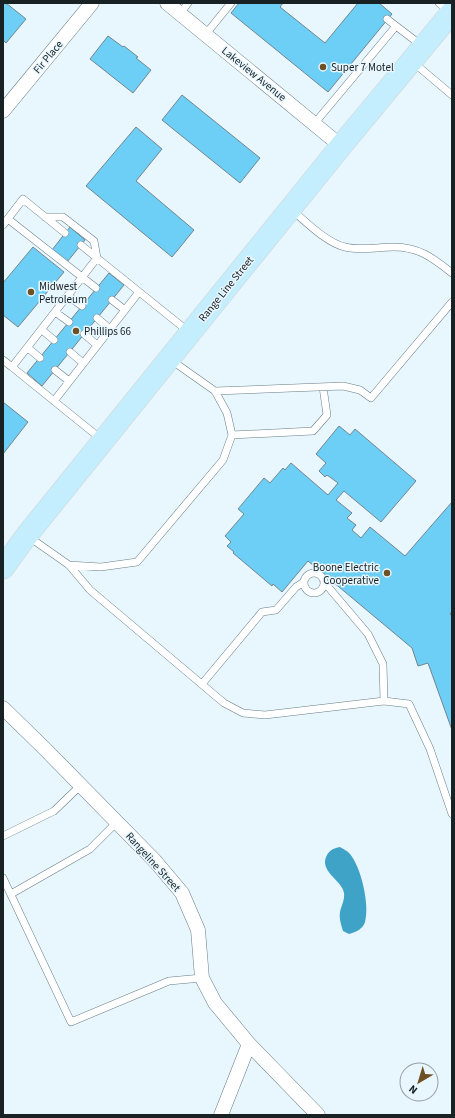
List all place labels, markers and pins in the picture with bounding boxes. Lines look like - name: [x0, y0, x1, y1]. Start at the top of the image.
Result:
- place label: Super 7 Motel: [331, 60, 394, 75]
- marker: Super 7 Motel: [318, 62, 328, 72]
- place label: Midwest Petroleum: [39, 279, 87, 307]
- marker: Midwest Petroleum: [26, 287, 36, 297]
- place label: Phillips 66: [84, 324, 132, 339]
- marker: Phillips 66: [71, 326, 81, 336]
- place label: Boone Electric Cooperative: [313, 560, 380, 588]
- marker: Boone Electric Cooperative: [382, 568, 392, 578]

